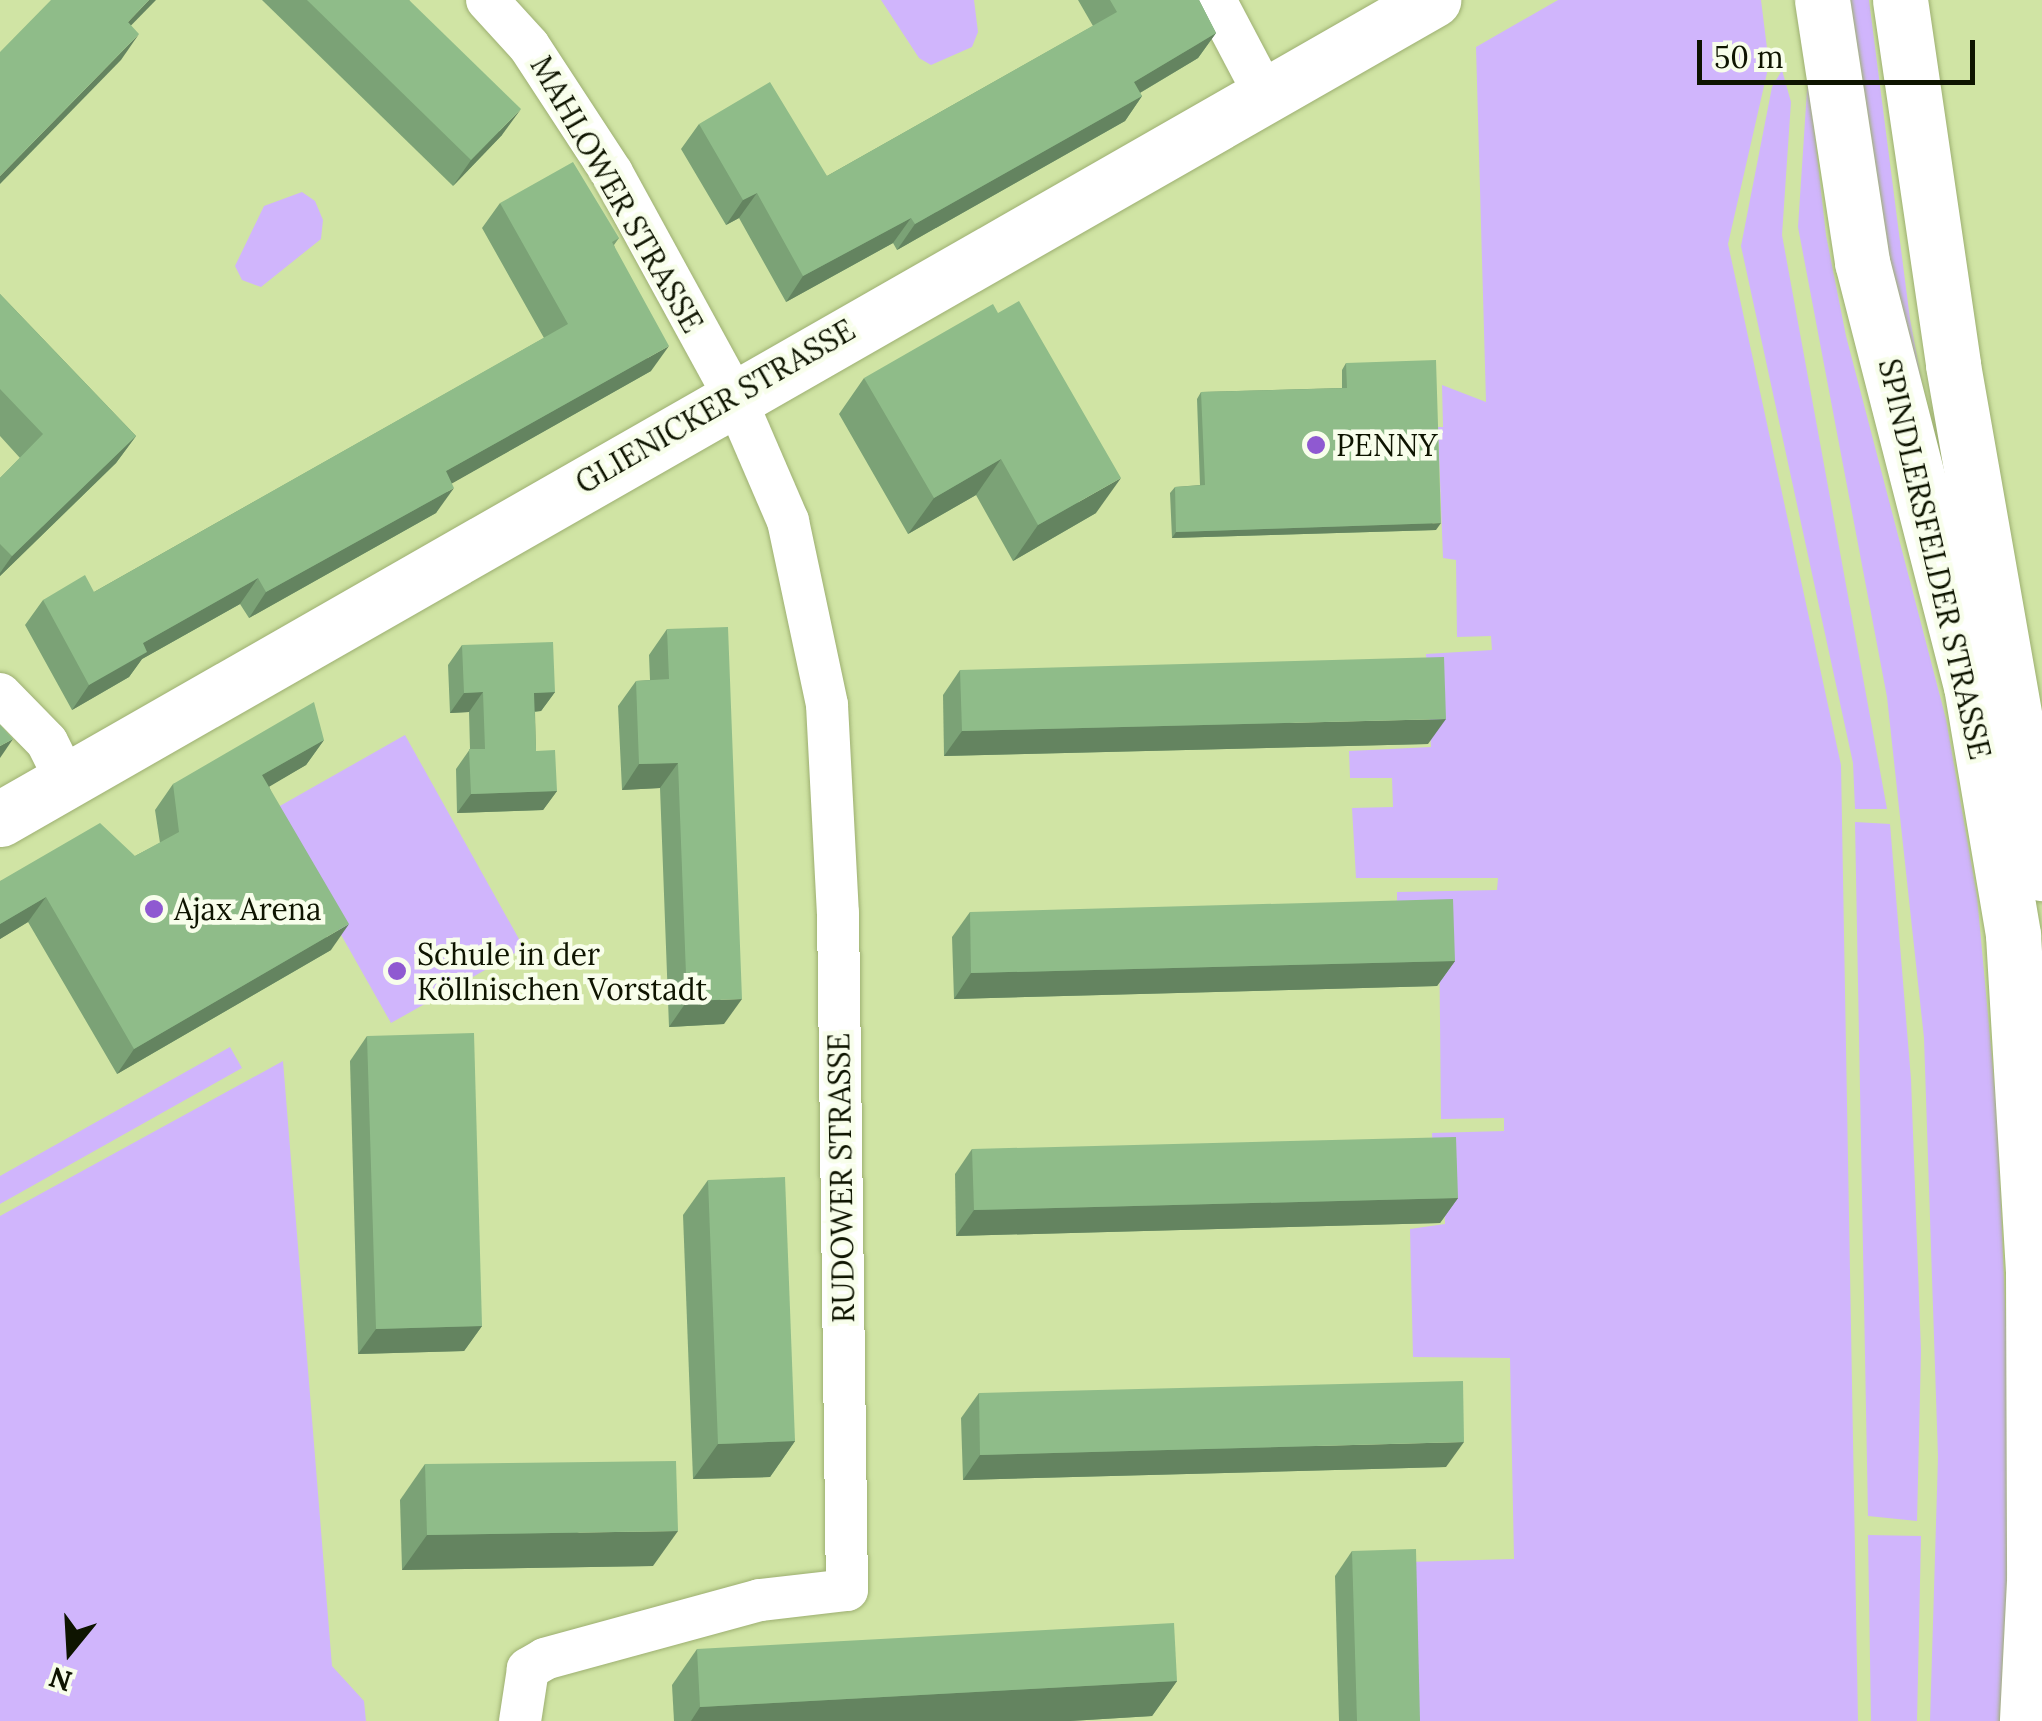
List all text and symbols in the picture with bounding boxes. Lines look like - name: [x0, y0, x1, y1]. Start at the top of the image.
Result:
- scale bar: [1702, 20, 1980, 82]
- text: 50 m: [1714, 38, 1784, 76]
- street label: MAHLOWER STRASSE: [523, 49, 711, 339]
- street label: GLIENICKER STRASSE: [569, 311, 861, 501]
- street label: SPINDLERSFELDER STRASSE: [1871, 355, 1999, 763]
- place label: PENNY: [1336, 427, 1437, 463]
- marker: PENNY: [1305, 434, 1327, 456]
- place label: Ajax Arena: [174, 891, 321, 927]
- marker: Ajax Arena: [143, 898, 165, 920]
- place label: Schule in der Köllnischen Vorstadt: [417, 936, 707, 1006]
- marker: Schule in der Köllnischen Vorstadt: [386, 960, 408, 982]
- street label: RUDOWER STRASSE: [820, 1033, 862, 1323]
- north arrow: [20, 1601, 120, 1701]
- text: N: [45, 1659, 77, 1700]

